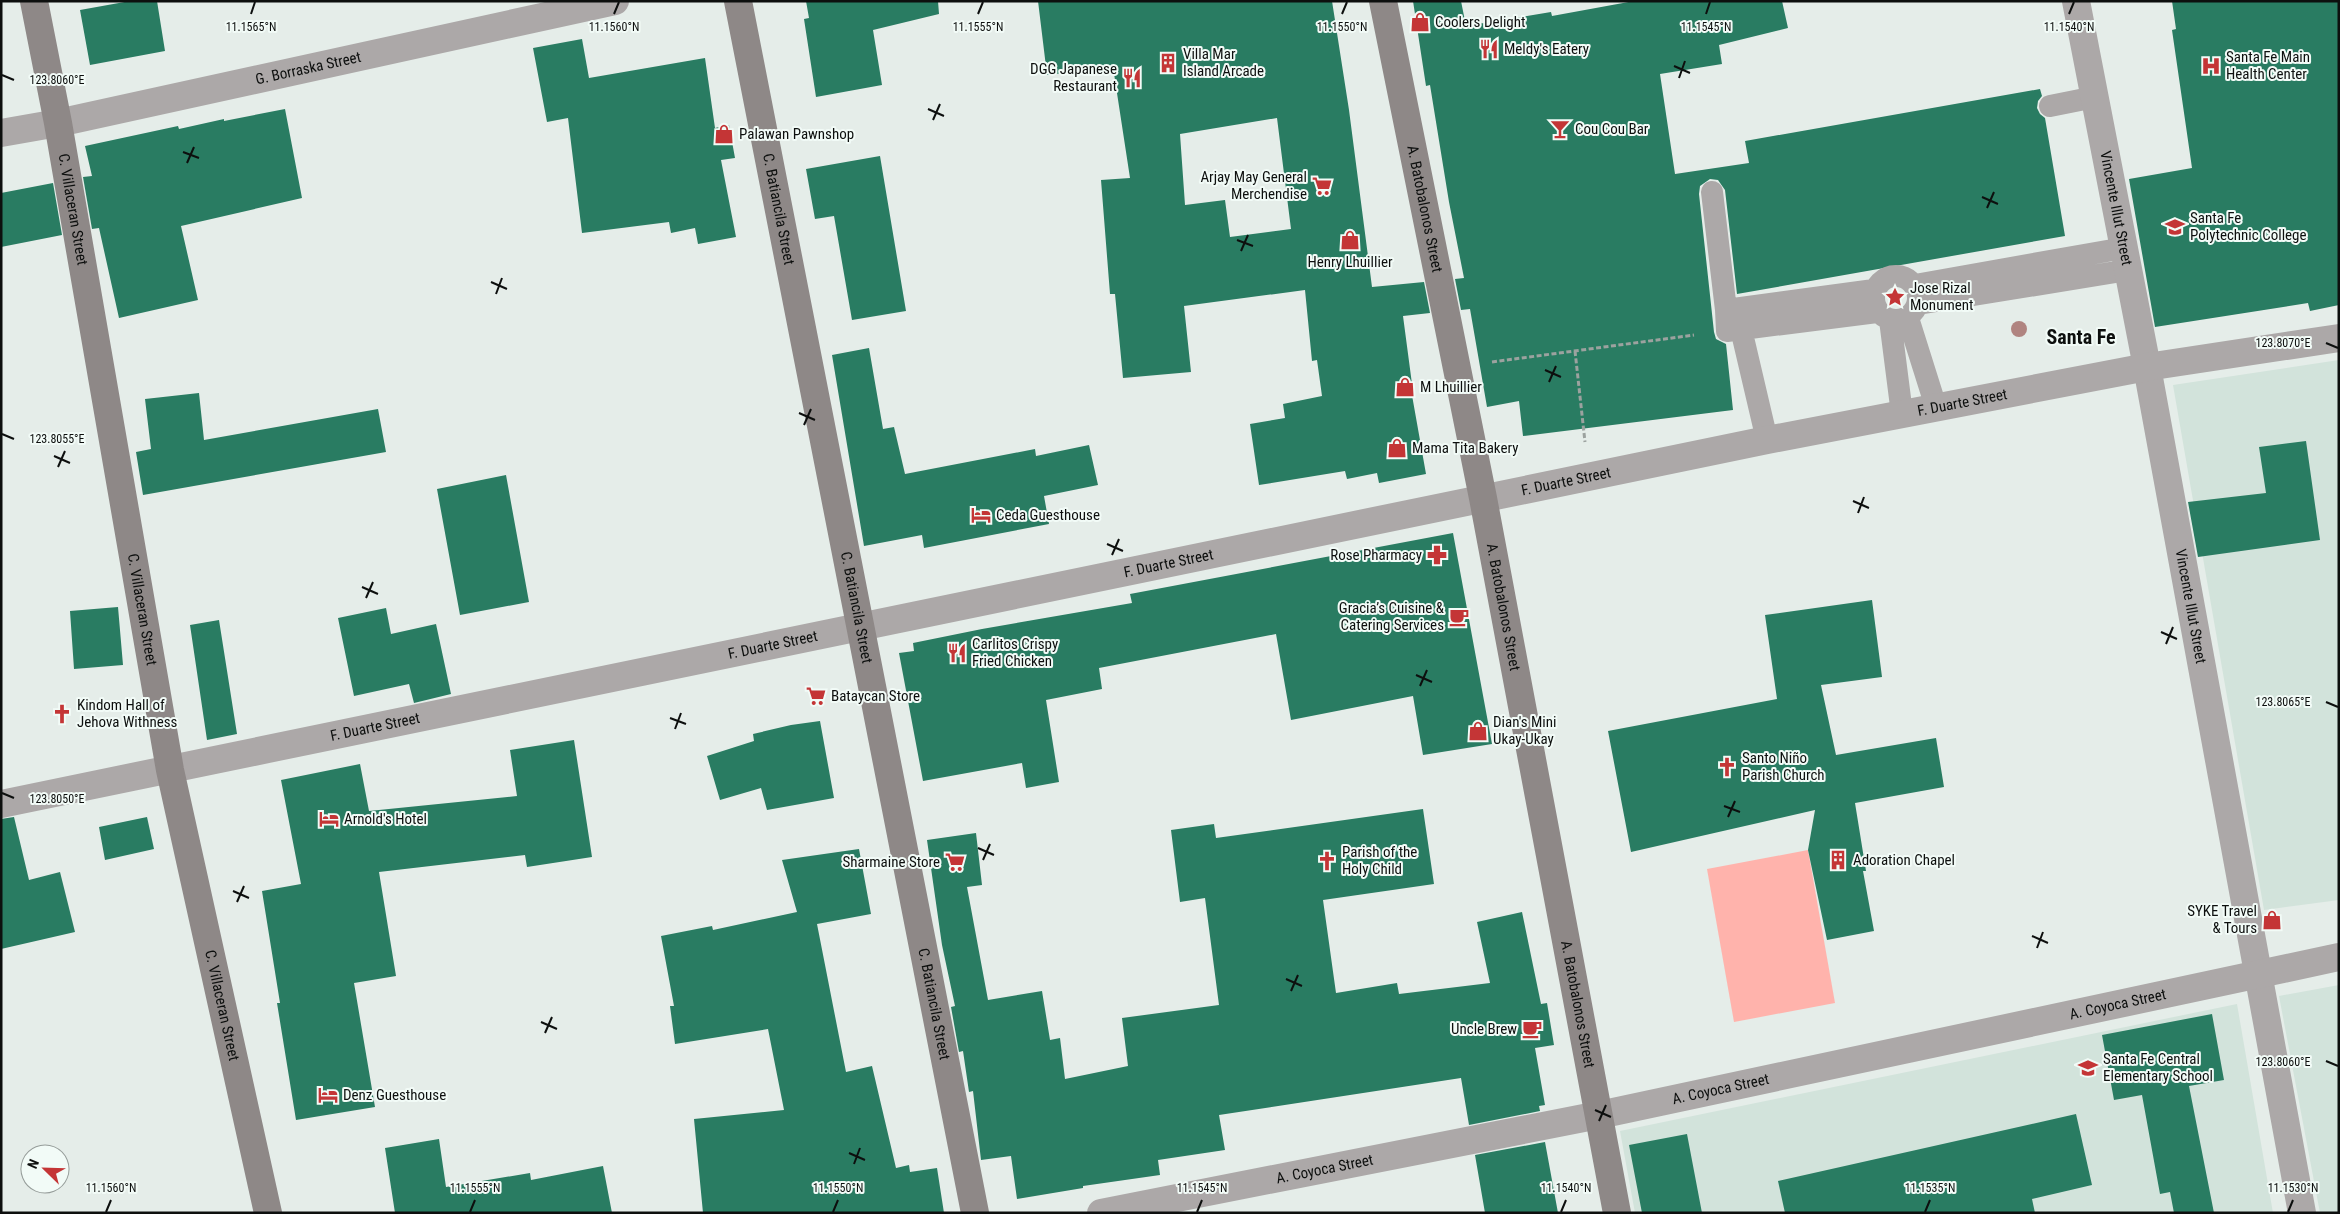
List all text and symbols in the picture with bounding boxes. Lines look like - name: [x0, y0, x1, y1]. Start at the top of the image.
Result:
- shop icon: Coolers Delight: [1409, 11, 1431, 33]
- place label: Coolers Delight: [1435, 13, 1525, 31]
- text: 11.1565°N: [226, 20, 276, 34]
- text: 11.1560°N: [589, 20, 639, 34]
- text: 11.1555°N: [953, 20, 1003, 34]
- text: 11.1550°N: [1317, 20, 1367, 34]
- text: 11.1545°N: [1681, 20, 1731, 34]
- text: 11.1540°N: [2044, 20, 2094, 34]
- restaurant icon: Meldy's Eatery: [1478, 38, 1500, 60]
- place label: Meldy's Eatery: [1504, 40, 1589, 58]
- place label: Villa Mar Island Arcade: [1183, 45, 1264, 80]
- street label: G. Borraska Street: [254, 48, 363, 88]
- place label: Santa Fe Main Health Center: [2226, 48, 2310, 83]
- building icon: Villa Mar Island Arcade: [1157, 52, 1179, 74]
- hospital icon: Santa Fe Main Health Center: [2200, 55, 2222, 77]
- place label: DGG Japanese Restaurant: [1030, 60, 1117, 95]
- restaurant icon: DGG Japanese Restaurant: [1121, 67, 1143, 89]
- text: 123.8060°E: [29, 73, 85, 87]
- bar icon: Cou Cou Bar: [1549, 118, 1571, 140]
- place label: Cou Cou Bar: [1575, 120, 1649, 138]
- shop icon: Palawan Pawnshop: [713, 123, 735, 145]
- place label: Palawan Pawnshop: [739, 125, 854, 143]
- street label: A. Batobalonos Street: [1403, 144, 1446, 274]
- street label: Vincente Illut Street: [2096, 149, 2136, 267]
- street label: C. Villaceran Street: [54, 152, 91, 267]
- street label: C. Batiancila Street: [759, 152, 798, 266]
- place label: Arjay May General Merchendise: [1200, 168, 1307, 203]
- supermarket icon: Arjay May General Merchendise: [1311, 175, 1333, 197]
- place label: Santa Fe Polytechnic College: [2190, 209, 2307, 244]
- school or university icon: Santa Fe Polytechnic College: [2164, 216, 2186, 238]
- shop icon: Henry Lhuillier: [1339, 229, 1361, 251]
- place label: Henry Lhuillier: [1308, 253, 1393, 271]
- place label: Jose Rizal Monument: [1910, 279, 1973, 314]
- place icon: Jose Rizal Monument: [1884, 286, 1906, 308]
- district label: Santa Fe: [2046, 325, 2116, 349]
- text: 123.8070°E: [2255, 336, 2311, 350]
- shop icon: M Lhuillier: [1394, 376, 1416, 398]
- place label: M Lhuillier: [1420, 378, 1482, 396]
- street label: F. Duarte Street: [1916, 385, 2009, 420]
- text: 123.8055°E: [29, 432, 85, 446]
- shop icon: Mama Tita Bakery: [1386, 437, 1408, 459]
- place label: Mama Tita Bakery: [1412, 439, 1518, 457]
- street label: F. Duarte Street: [1520, 463, 1612, 499]
- hotel icon: Ceda Guesthouse: [970, 504, 992, 526]
- place label: Ceda Guesthouse: [996, 506, 1100, 524]
- street label: A. Batobalonos Street: [1483, 542, 1524, 672]
- pharmacy icon: Rose Pharmacy: [1426, 544, 1448, 566]
- street label: F. Duarte Street: [1122, 545, 1215, 581]
- place label: Rose Pharmacy: [1330, 546, 1422, 564]
- street label: Vincente Illut Street: [2171, 547, 2210, 665]
- street label: C. Batiancila Street: [837, 550, 876, 665]
- street label: C. Villaceran Street: [124, 552, 161, 667]
- place label: Gracia’s Cuisine & Catering Services: [1339, 599, 1445, 634]
- cafe icon: Gracia’s Cuisine & Catering Services: [1448, 606, 1470, 628]
- street label: F. Duarte Street: [726, 627, 819, 663]
- place label: Carlitos Crispy Fried Chicken: [972, 635, 1058, 670]
- restaurant icon: Carlitos Crispy Fried Chicken: [946, 642, 968, 664]
- supermarket icon: Bataycan Store: [805, 685, 827, 707]
- place label: Bataycan Store: [831, 687, 920, 705]
- text: 123.8065°E: [2255, 695, 2311, 709]
- place label: Kindom Hall of Jehova Withness: [77, 696, 178, 731]
- church icon: Kindom Hall of Jehova Withness: [51, 703, 73, 725]
- street label: F. Duarte Street: [329, 709, 422, 745]
- place label: Dian's Mini Ukay-Ukay: [1493, 713, 1557, 748]
- shop icon: Dian's Mini Ukay-Ukay: [1467, 720, 1489, 742]
- place label: Santo Niño Parish Church: [1742, 749, 1825, 784]
- church icon: Santo Niño Parish Church: [1716, 756, 1738, 778]
- text: 123.8050°E: [29, 792, 85, 806]
- hotel icon: Arnold's Hotel: [318, 808, 340, 830]
- place label: Arnold's Hotel: [344, 810, 427, 828]
- place label: Parish of the Holy Child: [1342, 843, 1417, 878]
- building icon: Adoration Chapel: [1827, 849, 1849, 871]
- church icon: Parish of the Holy Child: [1316, 850, 1338, 872]
- supermarket icon: Sharmaine Store: [944, 851, 966, 873]
- place label: Adoration Chapel: [1853, 851, 1955, 869]
- place label: Sharmaine Store: [843, 853, 940, 871]
- place label: SYKE Travel & Tours: [2187, 902, 2257, 937]
- shop icon: SYKE Travel & Tours: [2261, 909, 2283, 931]
- street label: A. Batobalonos Street: [1557, 939, 1599, 1069]
- street label: C. Batiancila Street: [914, 947, 954, 1061]
- street label: C. Villaceran Street: [201, 948, 243, 1063]
- street label: A. Coyoca Street: [2068, 985, 2168, 1023]
- cafe icon: Uncle Brew: [1521, 1018, 1543, 1040]
- place label: Uncle Brew: [1451, 1020, 1517, 1038]
- place label: Santa Fe Central Elementary School: [2103, 1050, 2213, 1085]
- text: 123.8060°E: [2255, 1055, 2311, 1069]
- school or university icon: Santa Fe Central Elementary School: [2077, 1057, 2099, 1079]
- street label: A. Coyoca Street: [1671, 1070, 1771, 1108]
- hotel icon: Denz Guesthouse: [317, 1084, 339, 1106]
- place label: Denz Guesthouse: [343, 1086, 446, 1104]
- north arrow: [20, 1144, 70, 1194]
- street label: A. Coyoca Street: [1275, 1151, 1375, 1187]
- text: N: [24, 1157, 42, 1171]
- text: 11.1560°N: [86, 1181, 136, 1195]
- text: 11.1555°N: [450, 1181, 500, 1195]
- text: 11.1550°N: [813, 1181, 863, 1195]
- text: 11.1545°N: [1177, 1181, 1227, 1195]
- text: 11.1540°N: [1541, 1181, 1591, 1195]
- text: 11.1535°N: [1905, 1181, 1955, 1195]
- text: 11.1530°N: [2268, 1181, 2318, 1195]

